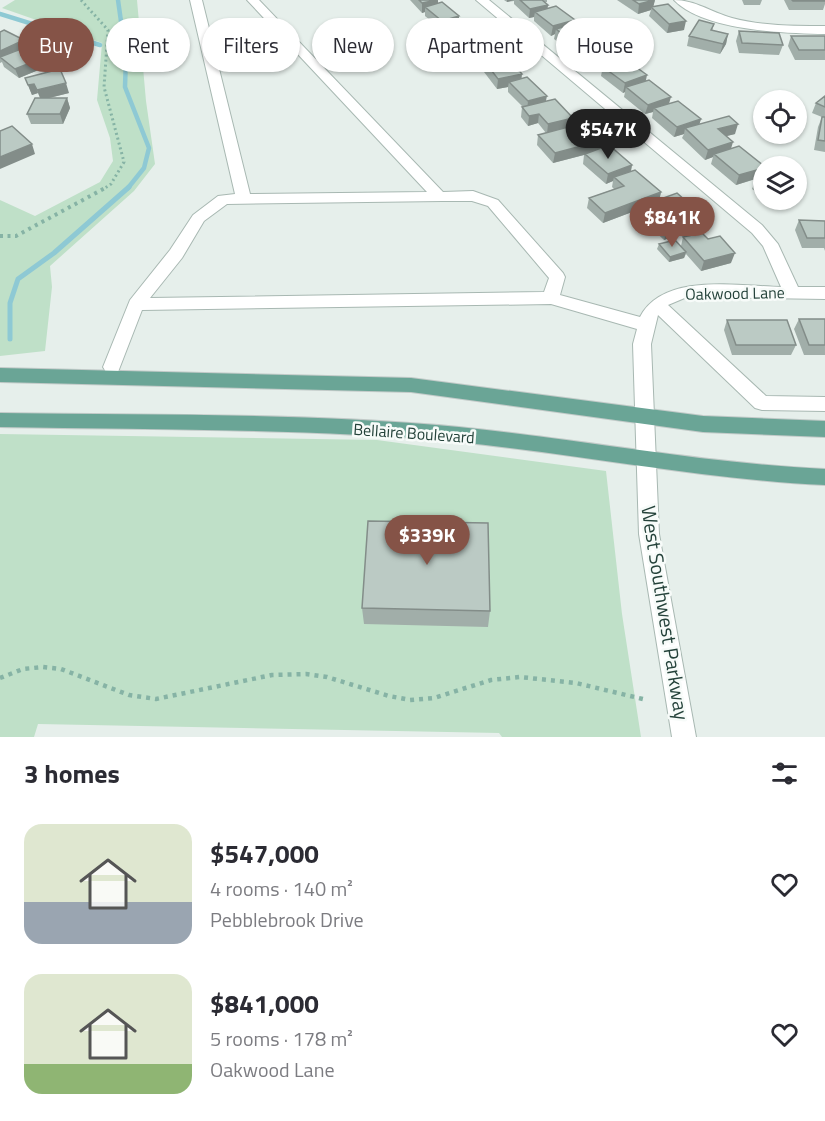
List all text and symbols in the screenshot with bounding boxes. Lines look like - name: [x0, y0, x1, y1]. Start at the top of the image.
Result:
- chip: Buy: [18, 18, 94, 72]
- chip: Rent: [106, 18, 190, 72]
- chip: Filters: [202, 18, 300, 72]
- chip: New: [312, 18, 394, 72]
- chip: Apartment: [406, 18, 544, 72]
- chip: House: [556, 18, 654, 72]
- map controls: [753, 90, 807, 210]
- button: locate: [753, 90, 807, 144]
- pin: $547K: [566, 109, 650, 160]
- text: $547K: [580, 113, 636, 144]
- button: layers: [753, 156, 807, 210]
- pin: $841K: [630, 197, 714, 248]
- text: $841K: [644, 201, 700, 232]
- street label: Oakwood Lane: [685, 280, 785, 306]
- street label: Bellaire Boulevard: [352, 417, 476, 449]
- street label: West Southwest Parkway: [633, 503, 698, 723]
- pin: $339K: [385, 515, 469, 566]
- text: $339K: [399, 519, 455, 550]
- text: 3 homes: [24, 754, 120, 793]
- icon: filters: [768, 757, 801, 790]
- text: $547,000: [210, 834, 319, 873]
- icon: home: [72, 848, 144, 920]
- icon: heart: [768, 868, 801, 901]
- text: 4 rooms · 140 m²: [210, 873, 353, 904]
- text: Pebblebrook Drive: [210, 904, 364, 935]
- text: $841,000: [210, 984, 319, 1023]
- icon: home: [72, 998, 144, 1070]
- icon: heart: [768, 1018, 801, 1051]
- text: 5 rooms · 178 m²: [210, 1023, 353, 1054]
- text: Oakwood Lane: [210, 1054, 334, 1085]

